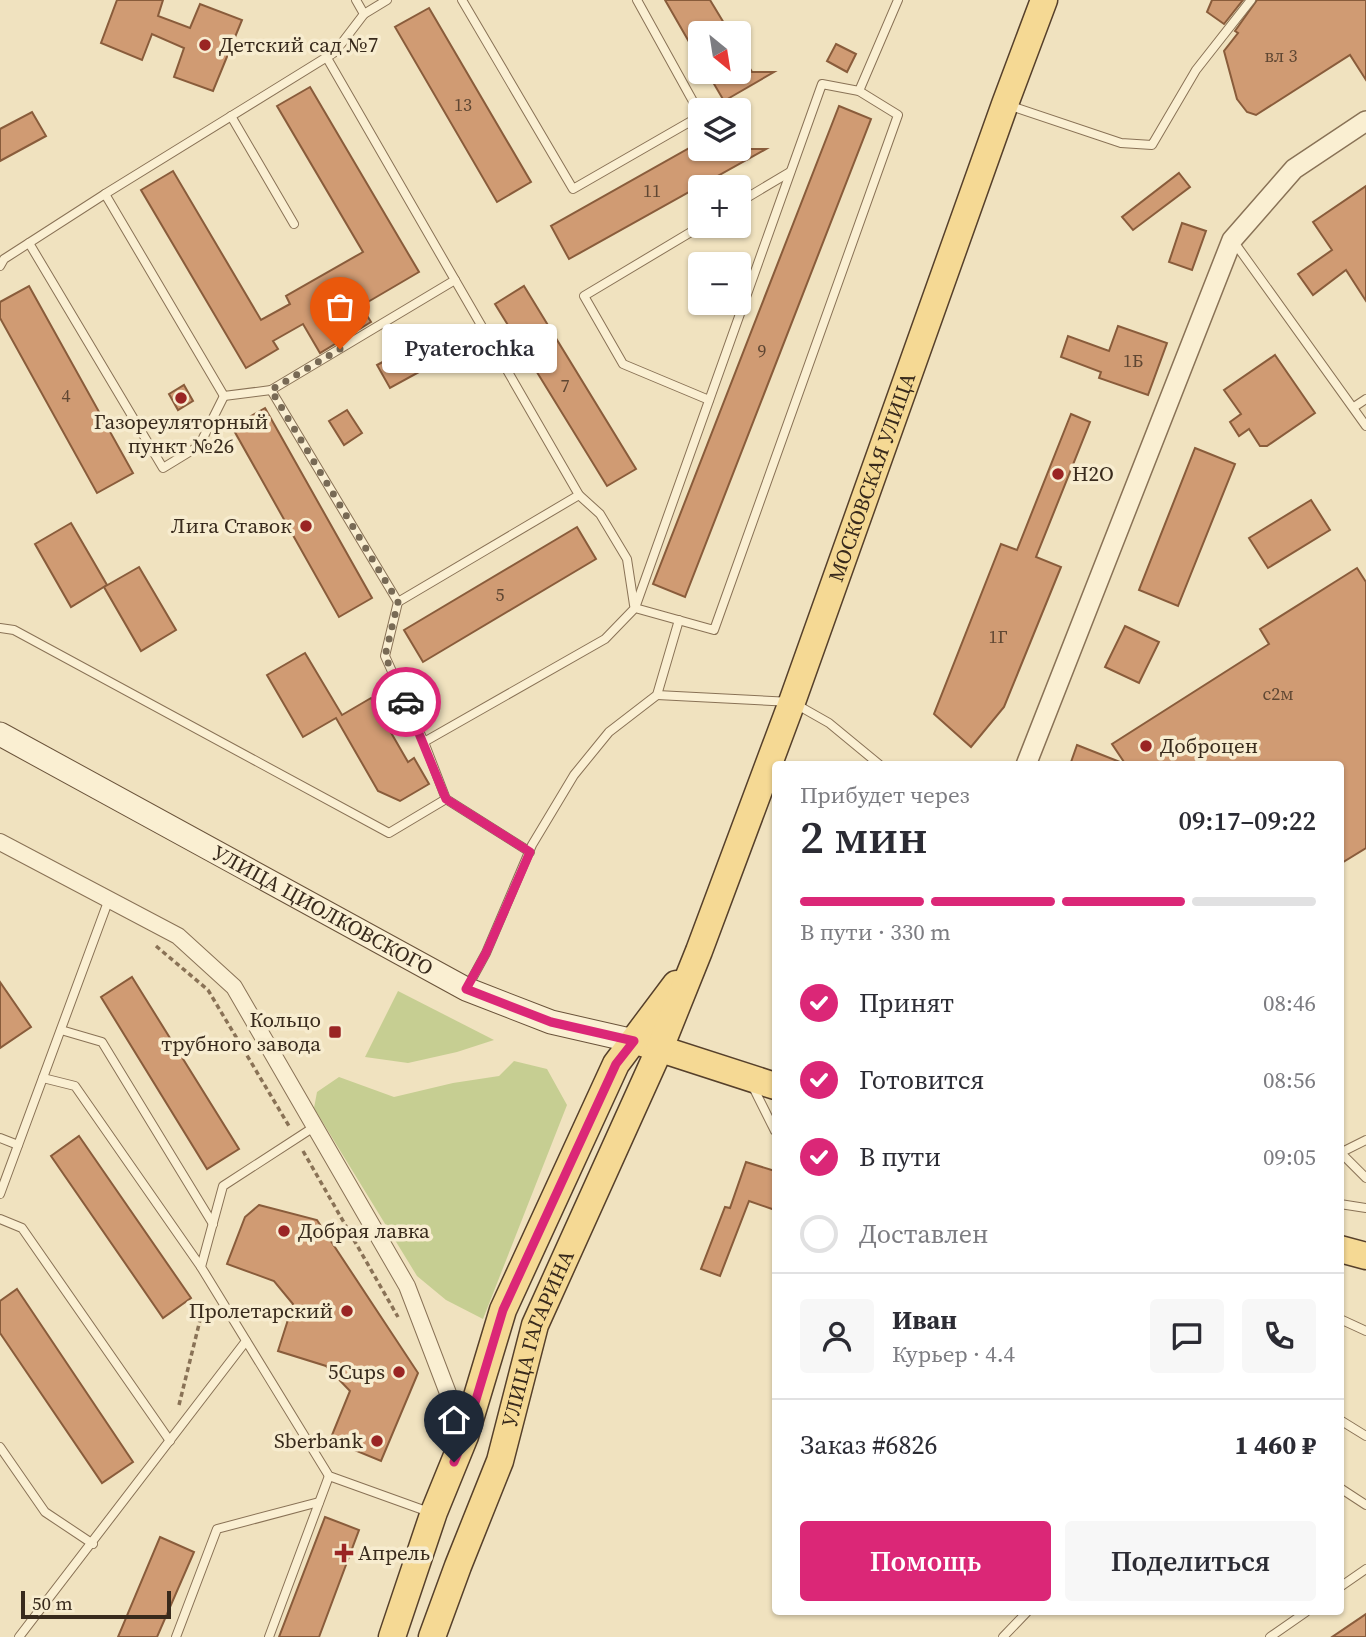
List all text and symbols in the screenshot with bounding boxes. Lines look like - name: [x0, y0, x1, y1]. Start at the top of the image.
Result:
- north arrow: [688, 21, 751, 84]
- map controls: [688, 21, 751, 315]
- place label: Детский сад №7: [219, 30, 378, 59]
- marker: Детский сад №7: [197, 37, 213, 53]
- house number: вл 3: [1265, 43, 1297, 68]
- house number: 13: [454, 92, 472, 117]
- button: layers: [688, 98, 751, 161]
- button: +: [688, 175, 751, 238]
- house number: 11: [643, 178, 661, 203]
- button: −: [688, 252, 751, 315]
- pin: [310, 277, 370, 349]
- icon: bag: [321, 288, 359, 326]
- callout: Pyaterochka: [382, 324, 557, 374]
- text: Pyaterochka: [404, 332, 535, 364]
- house number: 9: [758, 338, 767, 363]
- house number: 1Б: [1123, 348, 1143, 373]
- street label: МОСКОВСКАЯ УЛИЦА: [821, 368, 922, 586]
- house number: 7: [561, 373, 570, 398]
- house number: 4: [62, 383, 71, 408]
- marker: Газореуляторный пункт №26: [173, 390, 189, 406]
- place label: Газореуляторный пункт №26: [94, 407, 268, 460]
- place label: Н2О: [1072, 459, 1114, 488]
- marker: Н2О: [1050, 466, 1066, 482]
- place label: Лига Ставок: [171, 511, 292, 540]
- marker: Лига Ставок: [298, 518, 314, 534]
- house number: 5: [496, 582, 505, 607]
- house number: 1Г: [988, 624, 1008, 649]
- courier: [371, 667, 441, 737]
- house number: с2м: [1262, 681, 1294, 706]
- icon: car: [387, 683, 425, 721]
- place label: Доброцен: [1160, 731, 1258, 760]
- marker: Доброцен: [1138, 738, 1154, 754]
- text: Прибудет через: [800, 779, 970, 811]
- text: 09:17–09:22: [1179, 803, 1316, 839]
- text: 2 мин: [800, 805, 928, 868]
- street label: УЛИЦА ЦИОЛКОВСКОГО: [207, 838, 439, 982]
- text: В пути · 330 m: [800, 916, 951, 948]
- icon: check: [800, 984, 838, 1022]
- text: Принят: [859, 985, 954, 1021]
- text: 08:46: [1263, 987, 1316, 1019]
- place label: Кольцо трубного завода: [161, 1005, 321, 1058]
- marker: Кольцо трубного завода: [327, 1024, 343, 1040]
- icon: check: [800, 1061, 838, 1099]
- text: Готовится: [859, 1062, 984, 1098]
- text: 08:56: [1263, 1064, 1316, 1096]
- icon: check: [800, 1138, 838, 1176]
- text: В пути: [859, 1139, 941, 1175]
- text: 09:05: [1263, 1141, 1316, 1173]
- place label: Добрая лавка: [298, 1216, 430, 1245]
- text: Доставлен: [859, 1216, 988, 1252]
- marker: Добрая лавка: [276, 1223, 292, 1239]
- street label: УЛИЦА ГАГАРИНА: [494, 1245, 581, 1430]
- place label: Пролетарский: [189, 1296, 333, 1325]
- button: person: [800, 1299, 874, 1373]
- button: chat: [1150, 1299, 1224, 1373]
- button: phone: [1242, 1299, 1316, 1373]
- text: Иван: [892, 1302, 957, 1338]
- marker: Пролетарский: [339, 1303, 355, 1319]
- text: Курьер · 4.4: [892, 1338, 1015, 1370]
- place label: 5Cups: [328, 1357, 385, 1386]
- marker: 5Cups: [391, 1364, 407, 1380]
- pin: [424, 1390, 484, 1462]
- icon: home: [435, 1401, 473, 1439]
- place label: Sberbank: [274, 1426, 364, 1455]
- text: Заказ #6826: [800, 1427, 938, 1463]
- text: 1 460 ₽: [1234, 1427, 1316, 1463]
- marker: Sberbank: [369, 1433, 385, 1449]
- button: Помощь: [800, 1521, 1051, 1601]
- button: Поделиться: [1065, 1521, 1316, 1601]
- place label: Апрель: [358, 1538, 430, 1567]
- marker: Апрель: [336, 1545, 352, 1561]
- scale bar: [21, 1588, 172, 1620]
- text: 50 m: [32, 1590, 73, 1616]

